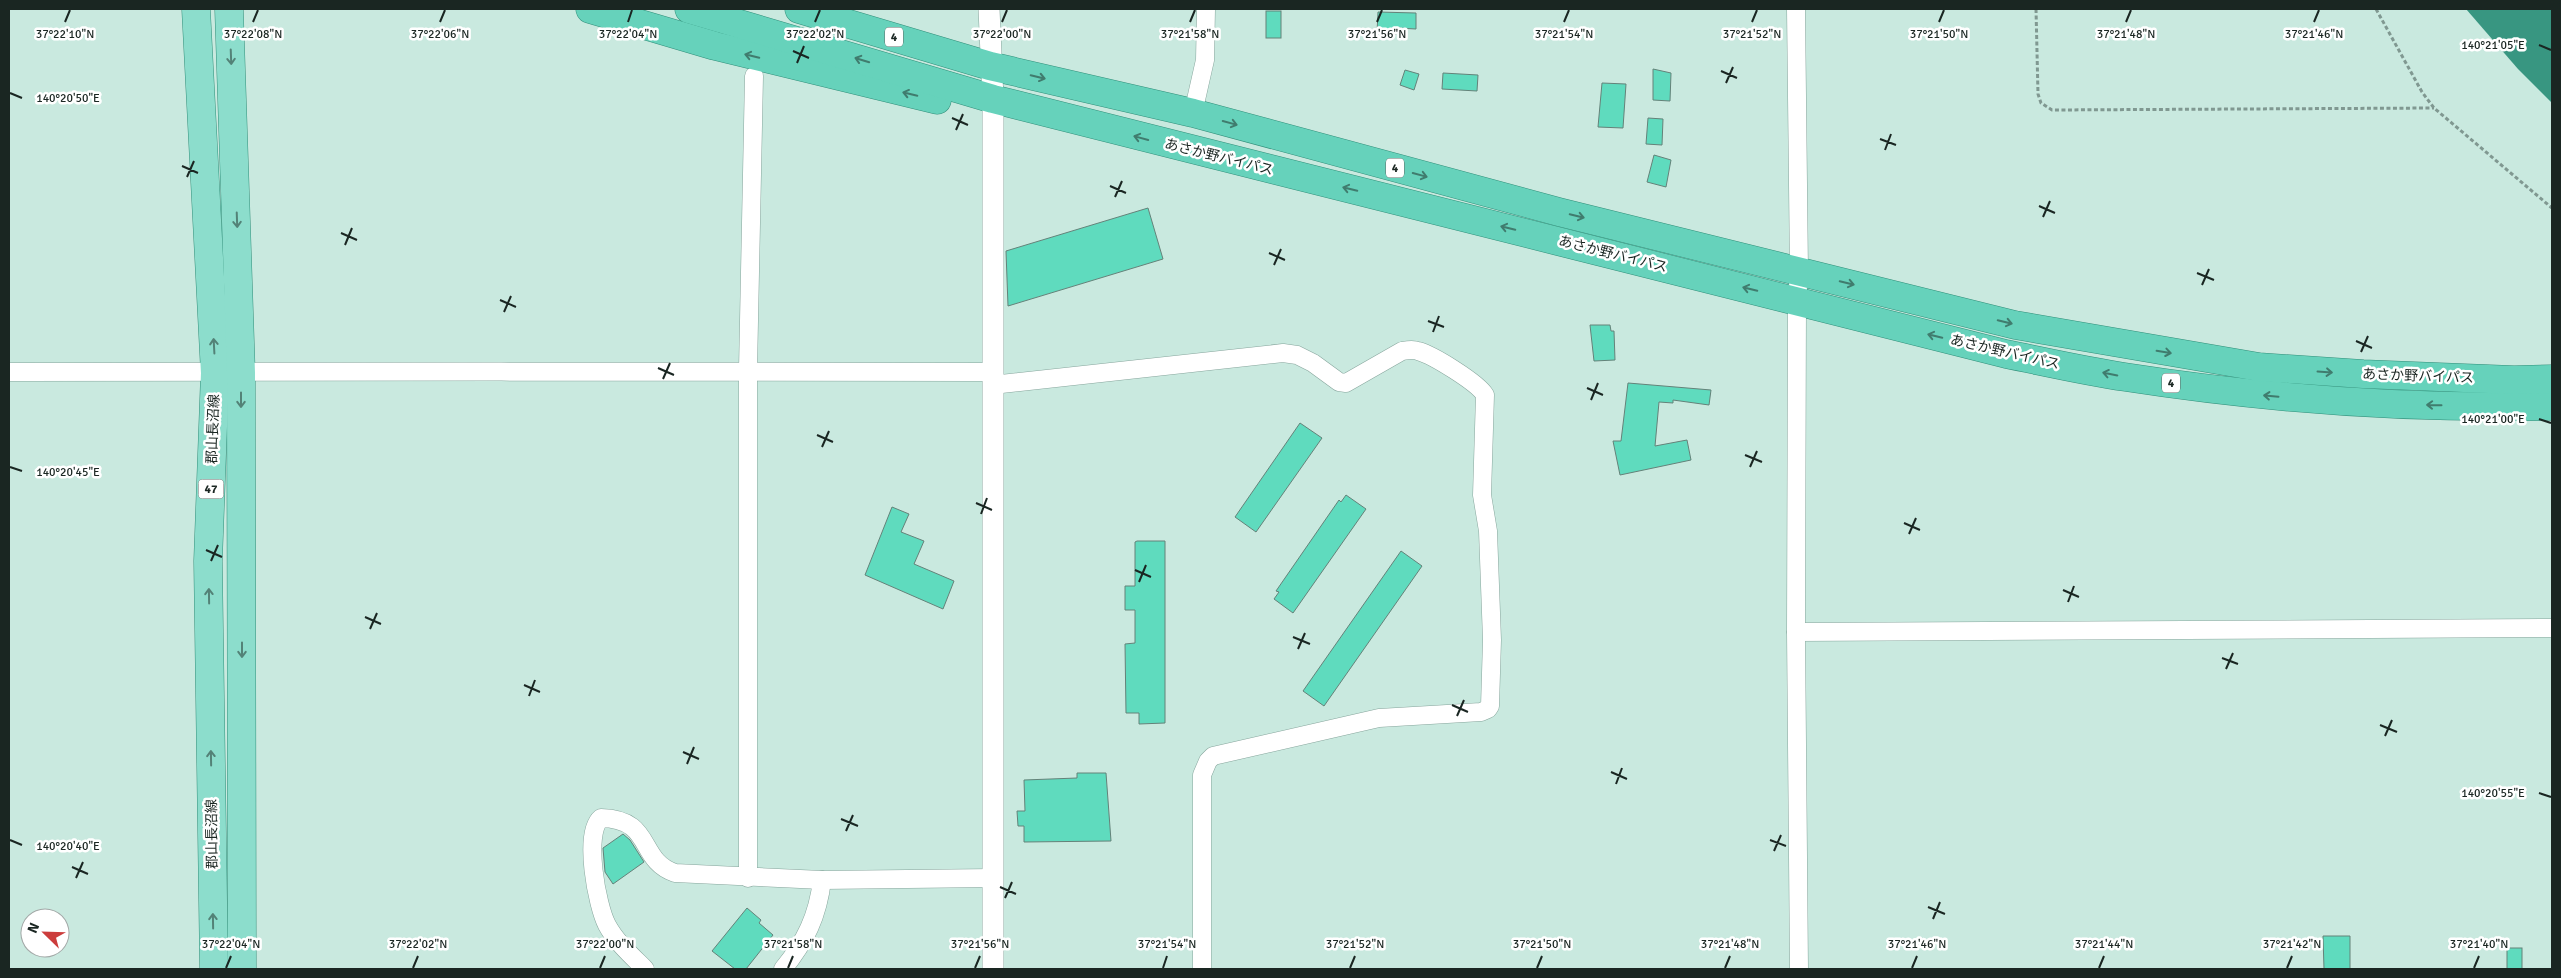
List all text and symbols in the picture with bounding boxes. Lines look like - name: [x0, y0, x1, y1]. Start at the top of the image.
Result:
- text: 37°22'10"N: [36, 27, 94, 42]
- text: 37°22'08"N: [224, 27, 282, 42]
- text: 37°22'06"N: [411, 27, 469, 42]
- text: 37°22'04"N: [599, 27, 657, 42]
- text: 37°22'02"N: [786, 27, 844, 42]
- text: 37°22'00"N: [973, 27, 1031, 42]
- text: 37°21'58"N: [1161, 27, 1219, 42]
- text: 37°21'56"N: [1348, 27, 1406, 42]
- text: 37°21'54"N: [1535, 27, 1593, 42]
- text: 37°21'52"N: [1723, 27, 1781, 42]
- text: 37°21'50"N: [1910, 27, 1968, 42]
- text: 37°21'48"N: [2097, 27, 2155, 42]
- text: 37°21'46"N: [2285, 27, 2343, 42]
- road number: 4: [885, 28, 903, 46]
- text: 140°21'05"E: [2461, 38, 2525, 53]
- one-way arrow: [226, 49, 236, 65]
- one-way arrow: [744, 51, 760, 60]
- one-way arrow: [854, 55, 870, 65]
- one-way arrow: [1029, 73, 1045, 82]
- one-way arrow: [903, 89, 919, 98]
- text: 140°20'50"E: [36, 91, 100, 106]
- one-way arrow: [1221, 119, 1237, 128]
- one-way arrow: [1133, 132, 1149, 142]
- street label: あさか野バイパス: [1163, 135, 1275, 179]
- road number: 4: [1386, 158, 1404, 178]
- one-way arrow: [1412, 170, 1428, 180]
- one-way arrow: [1342, 184, 1358, 193]
- one-way arrow: [232, 212, 241, 228]
- one-way arrow: [1569, 212, 1585, 221]
- one-way arrow: [1500, 222, 1516, 232]
- street label: あさか野バイパス: [1557, 232, 1669, 276]
- one-way arrow: [1838, 279, 1854, 289]
- one-way arrow: [1742, 284, 1758, 293]
- one-way arrow: [1996, 318, 2012, 327]
- one-way arrow: [1927, 330, 1943, 340]
- street label: あさか野バイパス: [1949, 331, 2061, 373]
- one-way arrow: [209, 338, 218, 354]
- one-way arrow: [2156, 347, 2172, 357]
- street label: あさか野バイパス: [2362, 366, 2474, 386]
- one-way arrow: [2317, 367, 2333, 376]
- one-way arrow: [2103, 369, 2119, 379]
- road number: 4: [2162, 373, 2180, 392]
- one-way arrow: [2264, 391, 2280, 400]
- one-way arrow: [236, 392, 246, 408]
- street label: 郡山長沼線: [203, 394, 223, 464]
- one-way arrow: [2426, 400, 2442, 410]
- text: 140°21'00"E: [2461, 412, 2525, 427]
- text: 140°20'45"E: [36, 465, 100, 480]
- road number: 47: [198, 479, 224, 498]
- one-way arrow: [204, 588, 214, 604]
- one-way arrow: [237, 642, 247, 658]
- one-way arrow: [206, 750, 216, 766]
- text: 140°20'55"E: [2461, 786, 2525, 801]
- street label: 郡山長沼線: [203, 799, 221, 869]
- text: 140°20'40"E: [36, 839, 100, 854]
- north arrow: [20, 908, 70, 958]
- one-way arrow: [208, 913, 218, 929]
- text: N: [24, 920, 43, 936]
- text: 37°22'04"N: [202, 937, 260, 952]
- text: 37°22'02"N: [389, 937, 447, 952]
- text: 37°22'00"N: [576, 937, 634, 952]
- text: 37°21'58"N: [764, 937, 822, 952]
- text: 37°21'56"N: [951, 937, 1009, 952]
- text: 37°21'54"N: [1138, 937, 1196, 952]
- text: 37°21'52"N: [1326, 937, 1384, 952]
- text: 37°21'50"N: [1513, 937, 1571, 952]
- text: 37°21'48"N: [1701, 937, 1759, 952]
- text: 37°21'46"N: [1888, 937, 1946, 952]
- text: 37°21'44"N: [2075, 937, 2133, 952]
- text: 37°21'42"N: [2263, 937, 2321, 952]
- text: 37°21'40"N: [2450, 937, 2508, 952]

